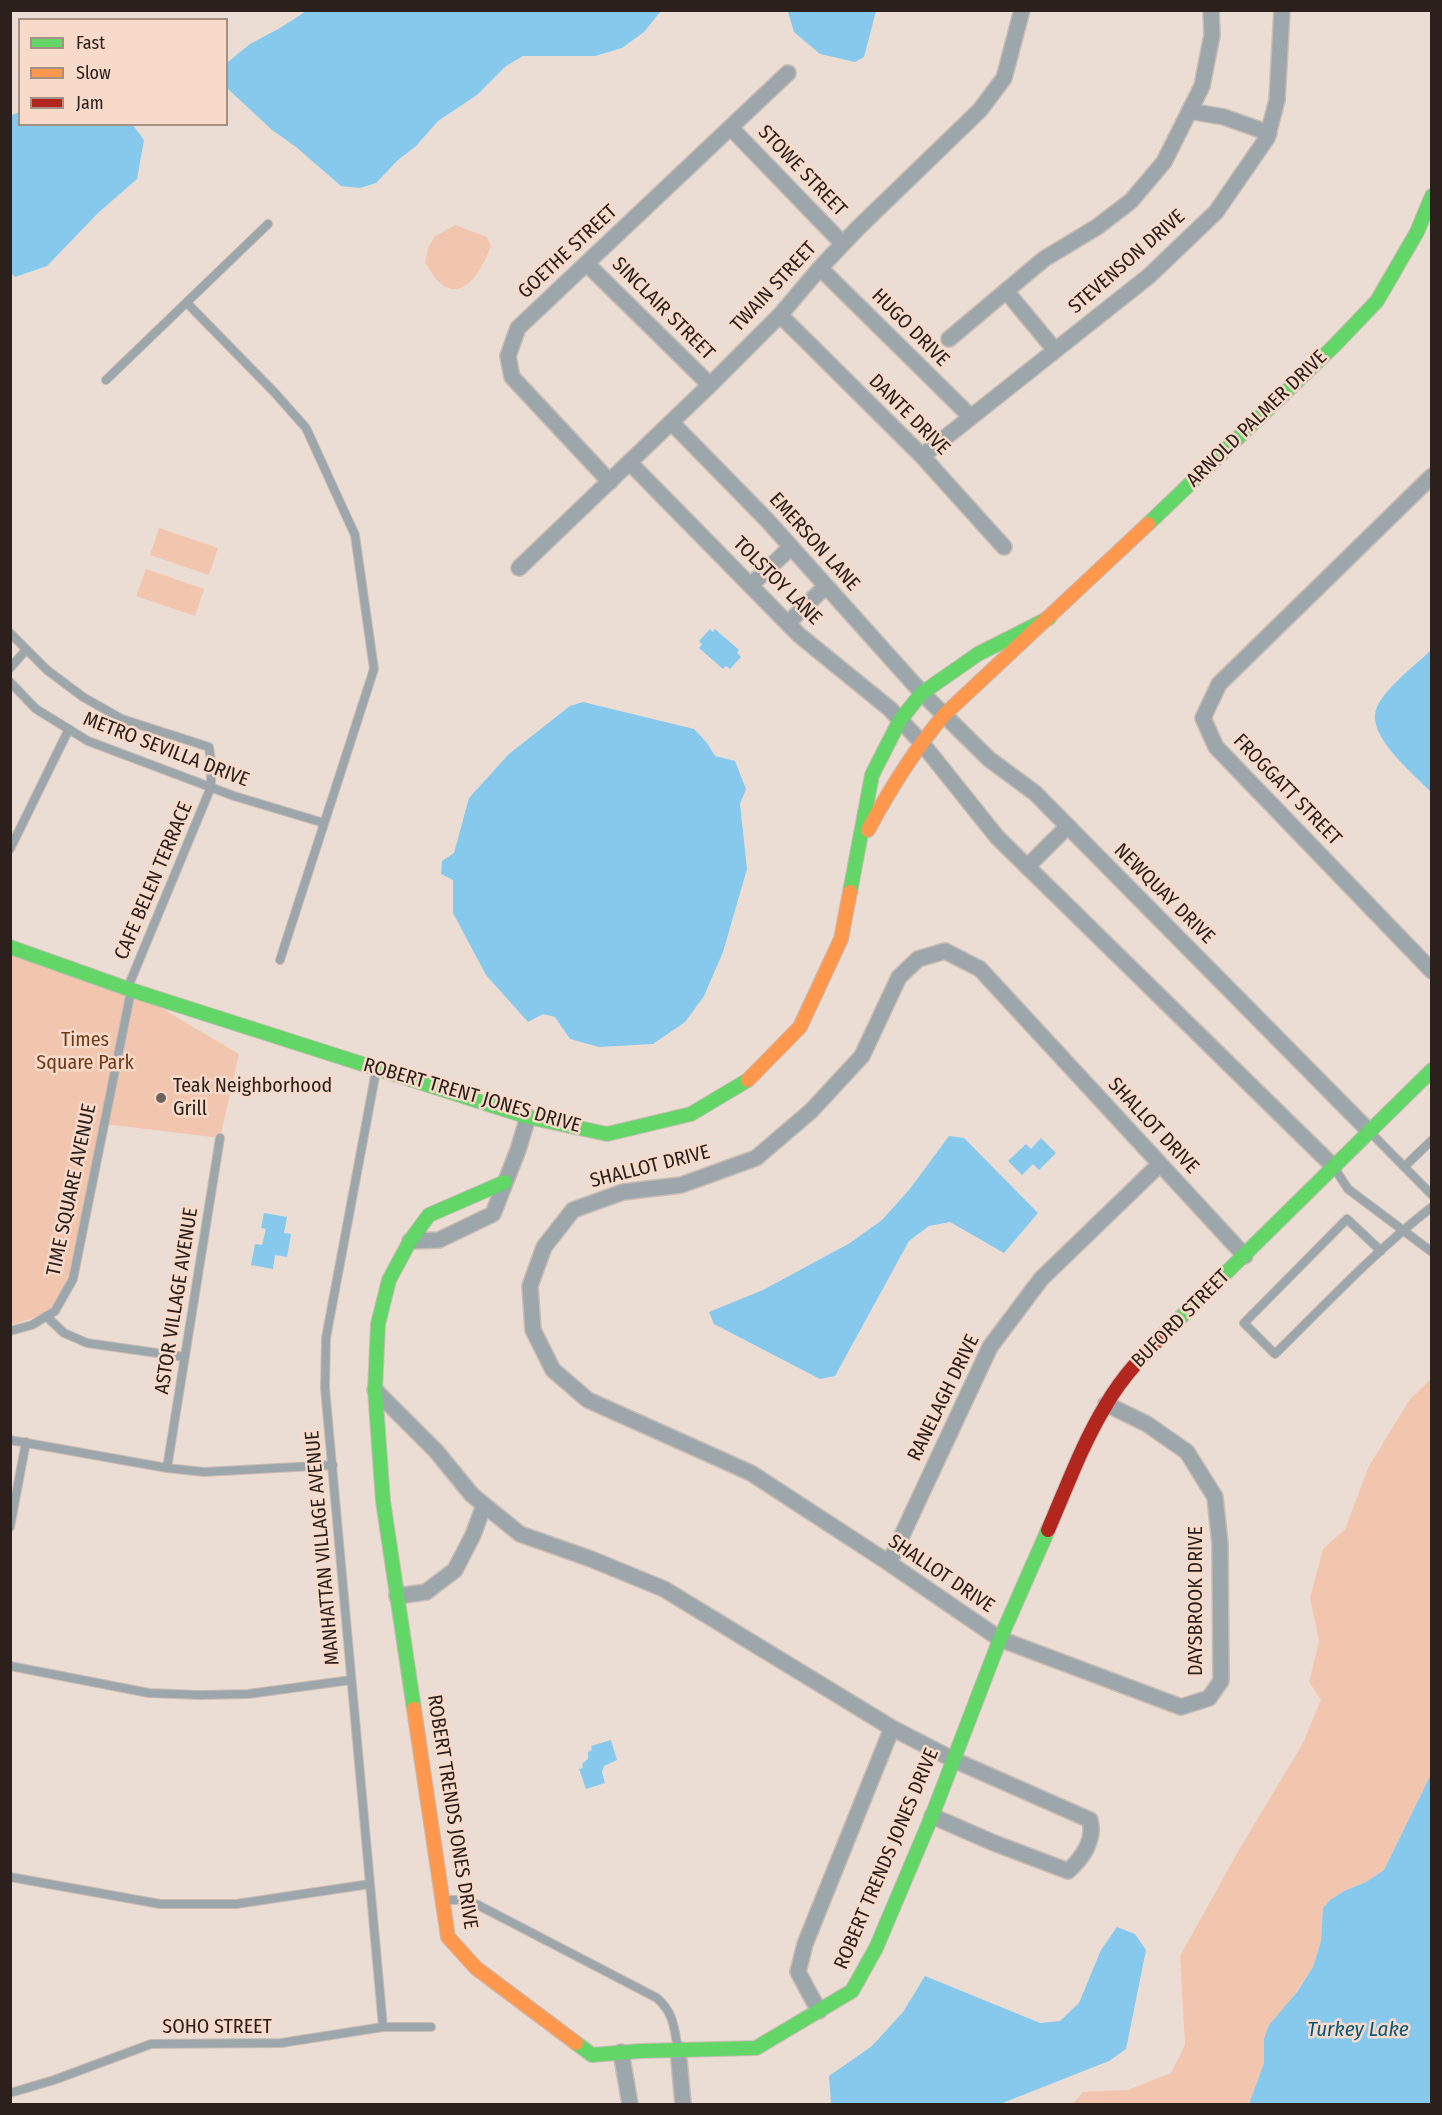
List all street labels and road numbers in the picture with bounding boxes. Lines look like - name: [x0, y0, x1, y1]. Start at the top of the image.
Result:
- street label: STOWE STREET: [753, 120, 851, 222]
- street label: GOETHE STREET: [514, 200, 622, 304]
- street label: STEVENSON DRIVE: [1064, 205, 1190, 319]
- street label: TWAIN STREET: [726, 237, 822, 337]
- street label: SINCLAIR STREET: [607, 253, 719, 365]
- street label: HUGO DRIVE: [866, 284, 954, 372]
- street label: ARNOLD PALMER DRIVE: [1182, 346, 1332, 492]
- street label: DANTE DRIVE: [863, 369, 955, 461]
- street label: EMERSON LANE: [764, 488, 864, 596]
- street label: TOLSTOY LANE: [728, 532, 826, 630]
- street label: METRO SEVILLA DRIVE: [80, 707, 252, 793]
- street label: FROGGATT STREET: [1228, 729, 1346, 851]
- street label: CAFE BELEN TERRACE: [110, 798, 198, 964]
- street label: NEWQUAY DRIVE: [1109, 839, 1219, 949]
- street label: ROBERT TRENT JONES DRIVE: [361, 1053, 583, 1139]
- street label: SHALLOT DRIVE: [1102, 1073, 1204, 1179]
- street label: TIME SQUARE AVENUE: [42, 1102, 102, 1278]
- street label: SHALLOT DRIVE: [588, 1141, 712, 1193]
- street label: ASTOR VILLAGE AVENUE: [150, 1206, 204, 1396]
- street label: BUFORD STREET: [1127, 1265, 1235, 1373]
- street label: RANELAGH DRIVE: [903, 1331, 985, 1465]
- street label: MANHATTAN VILLAGE AVENUE: [301, 1430, 345, 1666]
- street label: DAYSBROOK DRIVE: [1184, 1526, 1208, 1676]
- street label: SHALLOT DRIVE: [884, 1530, 998, 1618]
- street label: ROBERT TRENDS JONES DRIVE: [422, 1693, 482, 1931]
- street label: ROBERT TRENDS JONES DRIVE: [830, 1745, 944, 1973]
- street label: SOHO STREET: [162, 2015, 272, 2039]

